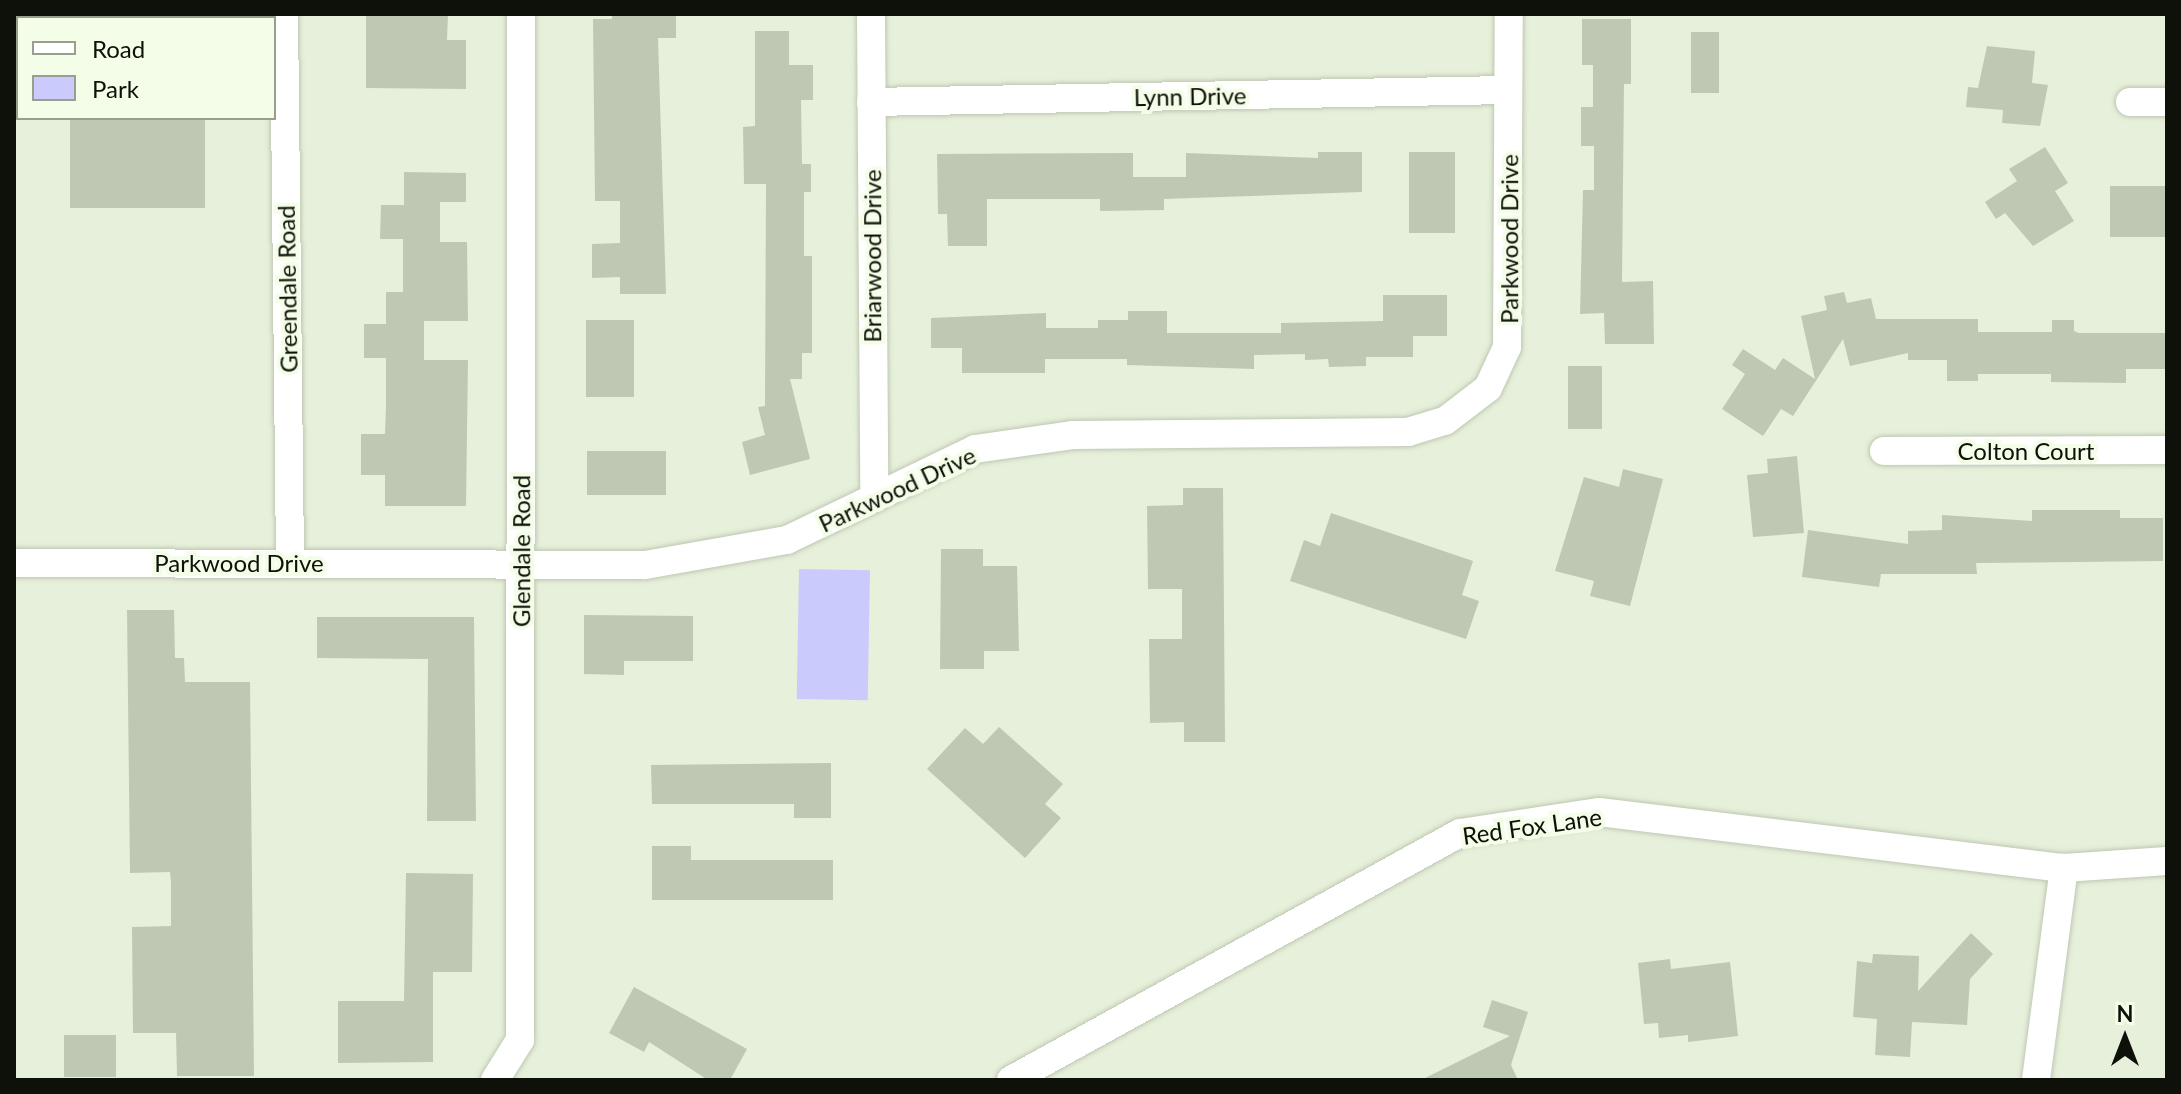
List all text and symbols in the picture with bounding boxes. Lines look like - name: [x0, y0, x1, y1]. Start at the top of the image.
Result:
- legend: [16, 16, 276, 120]
- text: Road: [92, 34, 145, 63]
- text: Park: [92, 74, 139, 103]
- street label: Lynn Drive: [1133, 81, 1247, 111]
- street label: Parkwood Drive: [1495, 154, 1523, 324]
- street label: Briarwood Drive: [858, 169, 886, 343]
- street label: Greendale Road: [271, 205, 303, 373]
- street label: Colton Court: [1958, 437, 2094, 465]
- street label: Parkwood Drive: [814, 440, 980, 538]
- street label: Glendale Road: [507, 475, 535, 627]
- street label: Parkwood Drive: [154, 549, 324, 577]
- street label: Red Fox Lane: [1460, 802, 1604, 850]
- north arrow: [2085, 998, 2165, 1078]
- text: N: [2117, 1000, 2133, 1027]

